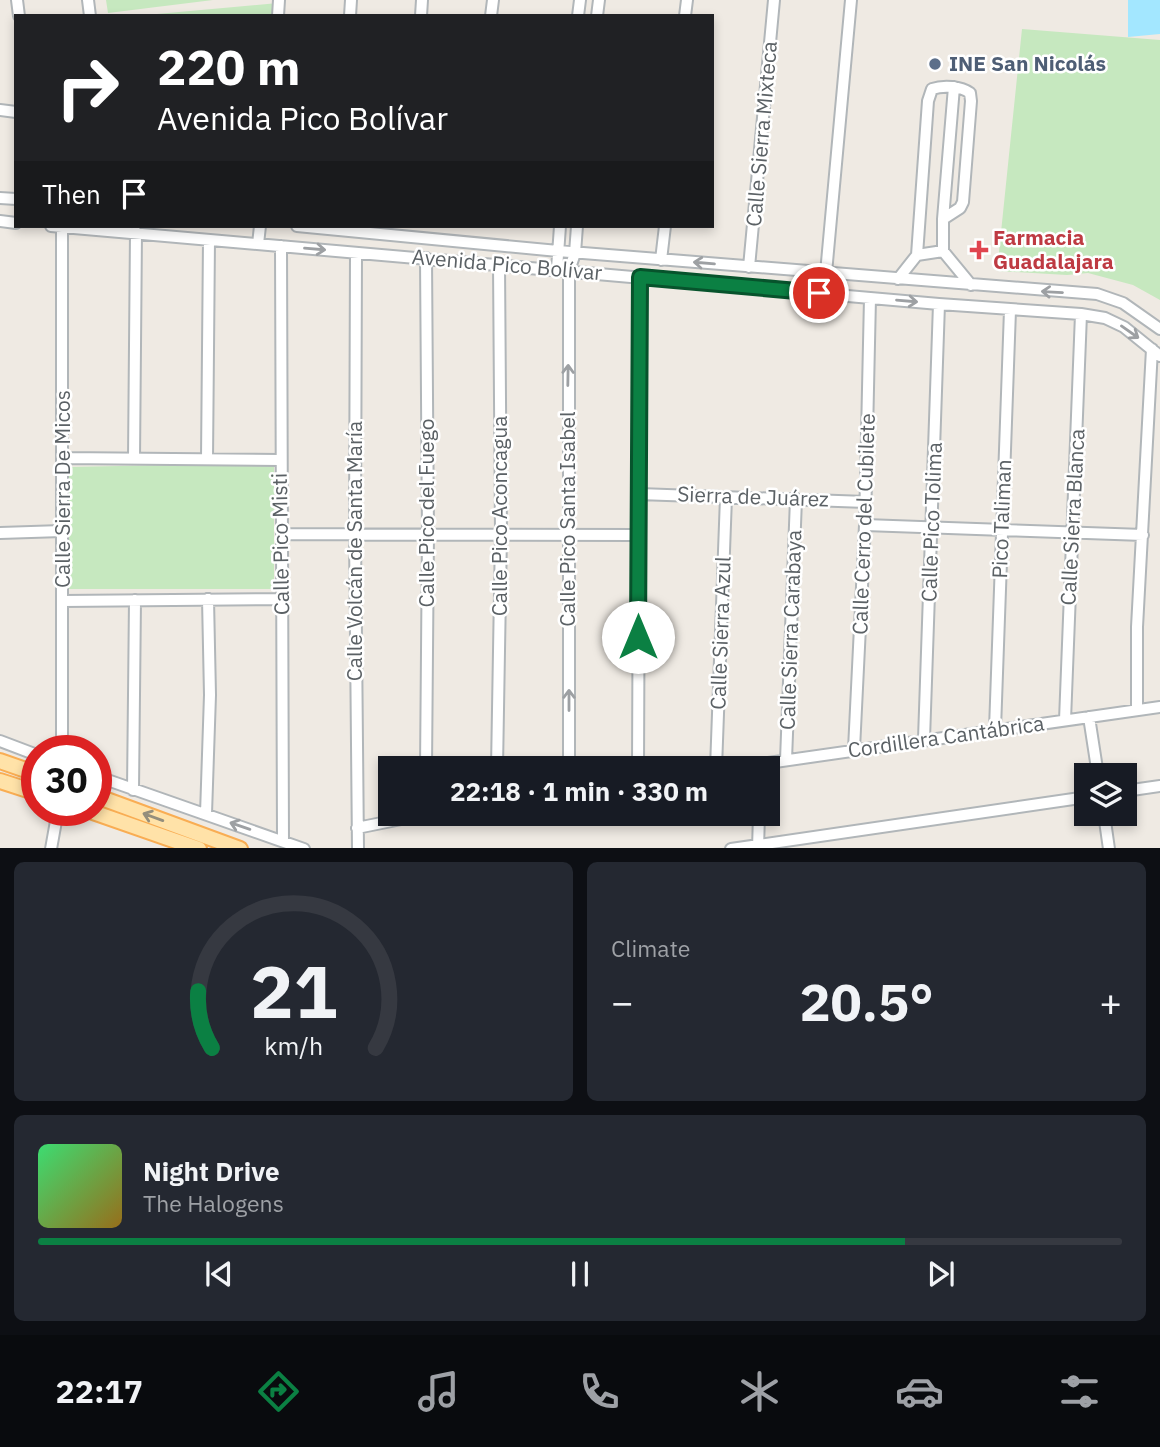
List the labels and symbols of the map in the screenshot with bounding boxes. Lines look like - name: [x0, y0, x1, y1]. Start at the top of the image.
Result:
- street label: Calle Sierra Mixteca: [739, 40, 783, 228]
- place label: INE San Nicolás: [949, 49, 1106, 77]
- marker: INE San Nicolás: [927, 56, 943, 72]
- place label: Farmacia Guadalajara: [993, 223, 1114, 275]
- street label: Avenida Pico Bolívar: [411, 242, 604, 286]
- marker: Farmacia Guadalajara: [971, 242, 987, 258]
- one-way arrow: [303, 243, 325, 256]
- one-way arrow: [693, 256, 715, 269]
- pin: [789, 263, 849, 323]
- one-way arrow: [1042, 285, 1064, 298]
- one-way arrow: [895, 295, 918, 308]
- one-way arrow: [1120, 325, 1139, 339]
- one-way arrow: [561, 363, 575, 386]
- street label: Calle Sierra De Micos: [48, 390, 76, 588]
- street label: Calle Pico Santa Isabel: [553, 411, 581, 627]
- street label: Calle Cerro del Cubilete: [845, 413, 881, 635]
- street label: Calle Pico Aconcagua: [485, 416, 513, 616]
- street label: Calle Pico del Fuego: [412, 419, 440, 607]
- street label: Calle Volcán de Santa María: [340, 421, 368, 681]
- street label: Calle Sierra Blanca: [1053, 428, 1091, 606]
- street label: Calle Pico Tolima: [914, 441, 948, 602]
- street label: Pico Taliman: [985, 459, 1017, 579]
- street label: Calle Pico Misti: [265, 473, 295, 615]
- street label: Sierra de Juárez: [677, 479, 830, 513]
- street label: Calle Sierra Carabaya: [773, 529, 807, 731]
- street label: Calle Sierra Azul: [703, 555, 737, 710]
- position arrow: [601, 600, 675, 674]
- one-way arrow: [562, 689, 576, 712]
- street label: Cordillera Cantábrica: [846, 708, 1046, 764]
- speed limit sign: 30: [21, 735, 112, 826]
- one-way arrow: [143, 810, 165, 822]
- one-way arrow: [230, 819, 252, 831]

